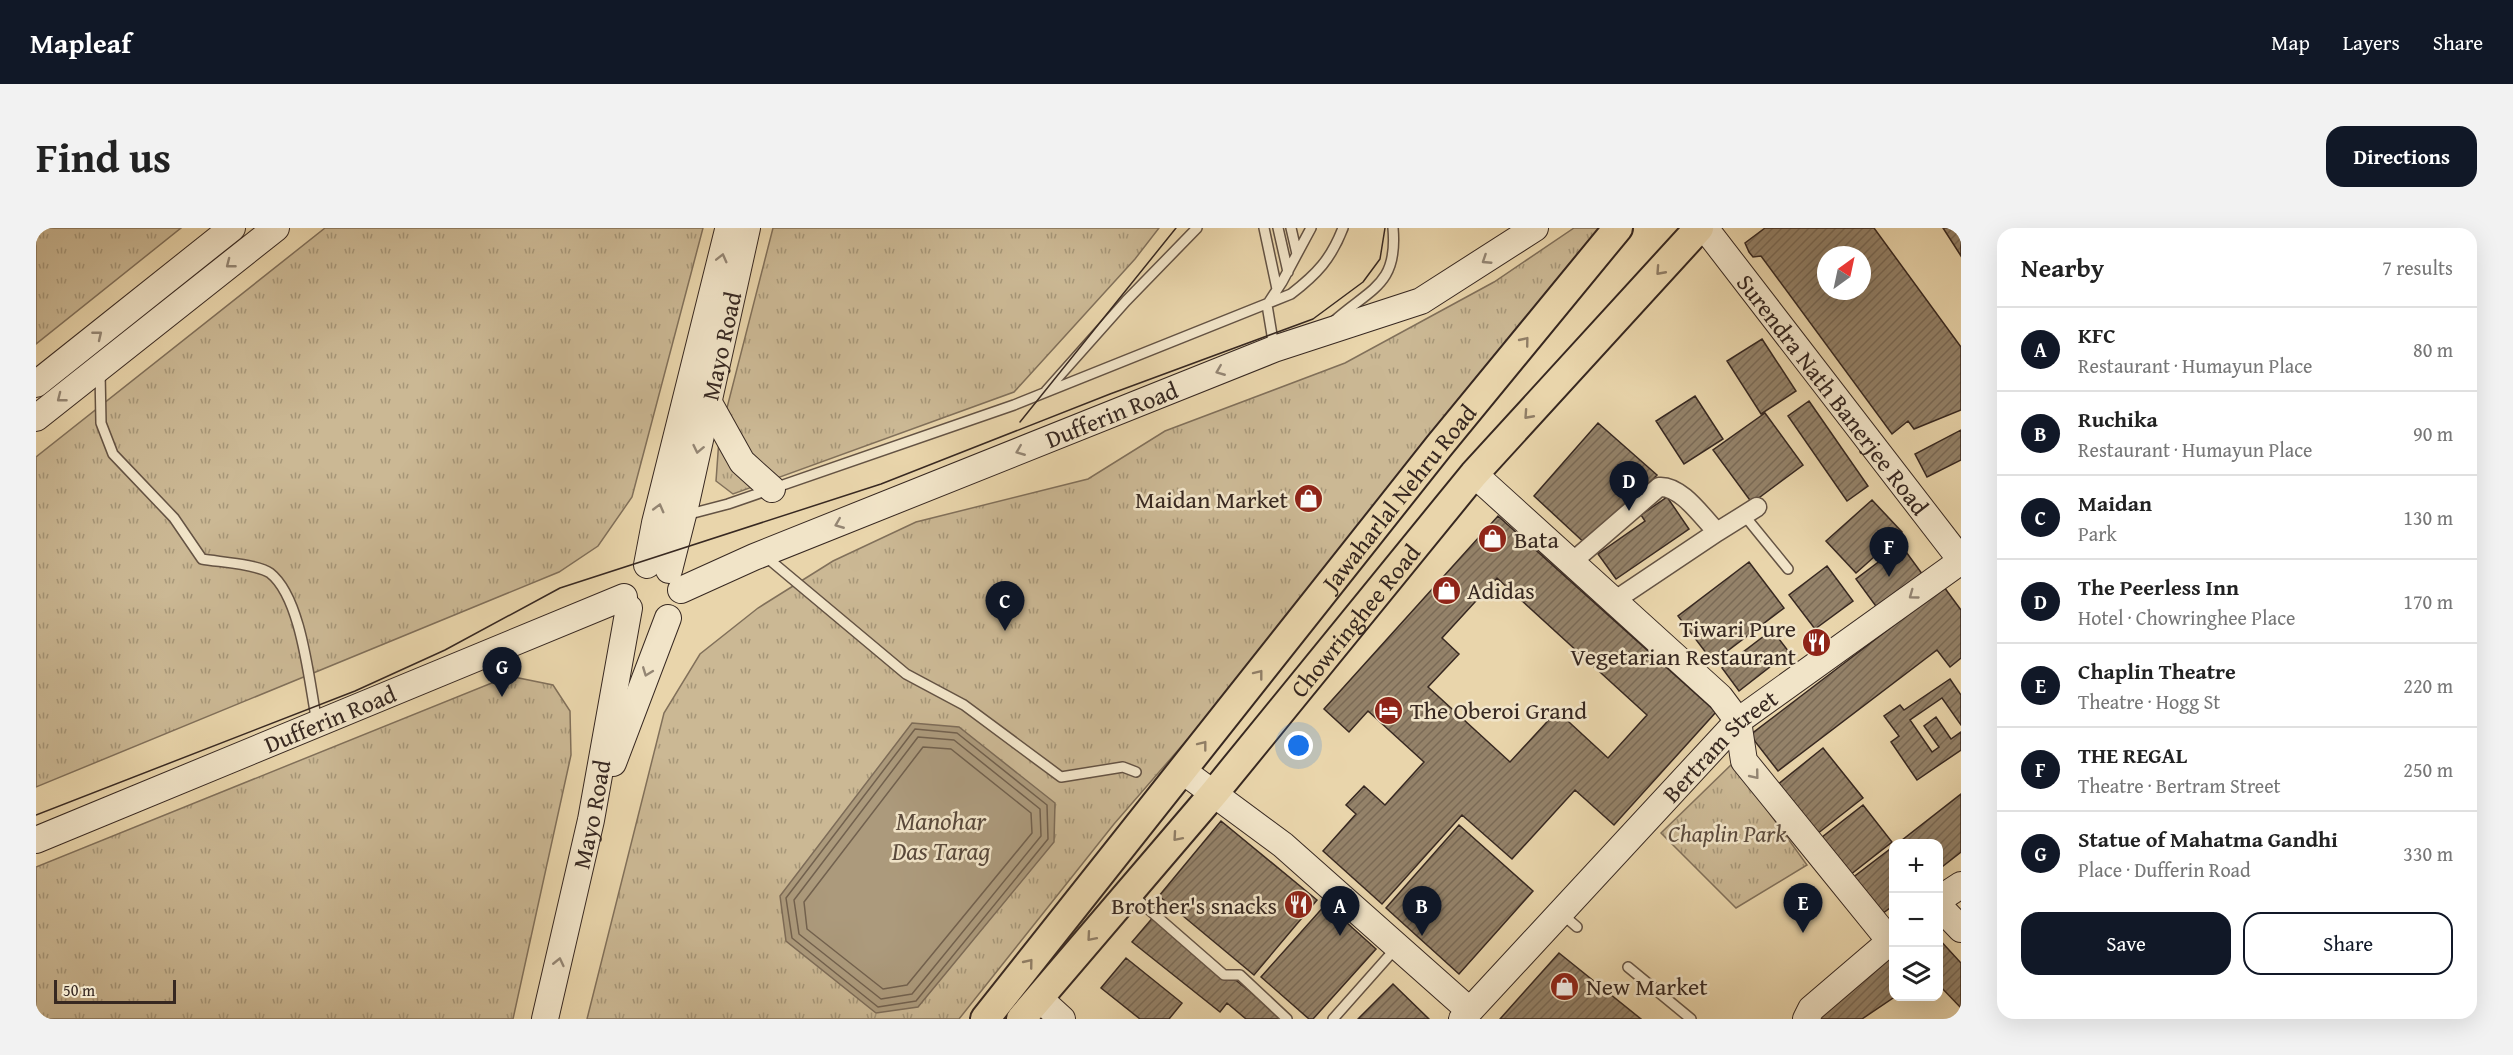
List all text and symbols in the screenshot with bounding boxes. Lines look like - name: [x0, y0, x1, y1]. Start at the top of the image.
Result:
- text: Mapleaf: [30, 22, 131, 63]
- text: Map: [2271, 27, 2310, 58]
- text: Layers: [2343, 27, 2400, 58]
- text: Share: [2433, 27, 2483, 58]
- text: Find us: [36, 126, 171, 187]
- button: Directions: [2326, 126, 2477, 187]
- north arrow: [1817, 246, 1871, 300]
- text: Nearby: [2021, 248, 2104, 287]
- one-way arrow: [1482, 252, 1492, 264]
- one-way arrow: [714, 253, 727, 263]
- text: 7 results: [2382, 253, 2453, 282]
- one-way arrow: [226, 257, 237, 268]
- one-way arrow: [1656, 264, 1667, 275]
- street label: Surendra Nath Banerjee Road: [1729, 266, 1938, 523]
- street label: Mayo Road: [692, 288, 750, 404]
- text: KFC: [2078, 319, 2116, 351]
- one-way arrow: [91, 331, 102, 342]
- text: A: [2034, 335, 2047, 364]
- text: 80 m: [2413, 335, 2453, 364]
- one-way arrow: [1518, 337, 1529, 348]
- text: Restaurant · Humayun Place: [2078, 351, 2312, 380]
- one-way arrow: [1215, 364, 1226, 376]
- street label: Dufferin Road: [1040, 372, 1183, 456]
- one-way arrow: [56, 391, 67, 402]
- street label: Jawaharlal Nehru Road: [1312, 396, 1484, 600]
- text: Ruchika: [2078, 403, 2158, 435]
- one-way arrow: [1524, 408, 1535, 419]
- text: B: [2034, 419, 2047, 448]
- text: 90 m: [2413, 419, 2453, 448]
- text: Restaurant · Humayun Place: [2078, 435, 2312, 464]
- one-way arrow: [692, 444, 705, 454]
- one-way arrow: [1015, 444, 1026, 456]
- pin: D: [1610, 462, 1648, 511]
- place label: Maidan Market: [1135, 482, 1289, 517]
- shop icon: Maidan Market: [1293, 483, 1325, 515]
- text: Maidan: [2078, 487, 2152, 519]
- one-way arrow: [651, 503, 664, 513]
- text: C: [2035, 503, 2046, 532]
- text: 130 m: [2403, 503, 2453, 532]
- one-way arrow: [834, 517, 845, 529]
- text: Park: [2078, 519, 2117, 548]
- place label: Bata: [1514, 522, 1559, 557]
- shop icon: Bata: [1477, 523, 1509, 555]
- pin: F: [1870, 528, 1908, 577]
- street label: Chowringhee Road: [1282, 536, 1428, 705]
- text: The Peerless Inn: [2078, 571, 2239, 603]
- place label: Adidas: [1467, 573, 1535, 608]
- shop icon: Adidas: [1430, 574, 1462, 606]
- pin: C: [986, 582, 1024, 631]
- text: D: [2034, 587, 2047, 616]
- text: 170 m: [2403, 587, 2453, 616]
- one-way arrow: [1909, 588, 1920, 599]
- text: Hotel · Chowringhee Place: [2078, 603, 2295, 632]
- place label: Tiwari Pure Vegetarian Restaurant: [1570, 611, 1797, 674]
- restaurant icon: Tiwari Pure Vegetarian Restaurant: [1801, 626, 1833, 658]
- pin: G: [482, 648, 522, 697]
- text: Chaplin Theatre: [2078, 655, 2236, 687]
- one-way arrow: [642, 667, 655, 677]
- one-way arrow: [1252, 670, 1263, 681]
- text: E: [2035, 671, 2046, 700]
- text: 220 m: [2403, 671, 2453, 700]
- street label: Dufferin Road: [259, 676, 401, 761]
- street label: Bertram Street: [1654, 680, 1785, 810]
- text: Theatre · Hogg St: [2078, 687, 2220, 716]
- place label: The Oberoi Grand: [1410, 693, 1587, 728]
- hotel icon: The Oberoi Grand: [1373, 694, 1405, 726]
- your location: [1284, 731, 1313, 760]
- text: THE REGAL: [2078, 739, 2187, 771]
- one-way arrow: [1196, 741, 1207, 752]
- text: F: [2035, 755, 2046, 784]
- text: 250 m: [2403, 755, 2453, 784]
- street label: Mayo Road: [563, 757, 619, 872]
- one-way arrow: [1748, 768, 1759, 779]
- text: Theatre · Bertram Street: [2078, 771, 2281, 800]
- water label: Manohar Das Tarag: [891, 801, 990, 870]
- park label: Chaplin Park: [1668, 816, 1786, 851]
- text: Statue of Mahatma Gandhi: [2078, 823, 2338, 855]
- one-way arrow: [1173, 830, 1184, 841]
- map controls: [1889, 839, 1943, 1001]
- button: +: [1889, 839, 1943, 893]
- text: G: [2034, 839, 2047, 868]
- text: 330 m: [2403, 839, 2453, 868]
- text: Place · Dufferin Road: [2078, 855, 2251, 884]
- pin: E: [1784, 884, 1822, 933]
- pin: A: [1320, 886, 1360, 936]
- pin: B: [1402, 886, 1442, 936]
- place label: Brother's snacks: [1111, 888, 1277, 923]
- restaurant icon: Brother's snacks: [1282, 889, 1314, 921]
- button: −: [1889, 893, 1943, 947]
- button: Save: [2021, 912, 2231, 975]
- button: Share: [2243, 912, 2453, 975]
- one-way arrow: [1088, 930, 1099, 941]
- button: layers: [1889, 947, 1943, 1001]
- one-way arrow: [551, 957, 564, 967]
- one-way arrow: [1022, 958, 1033, 969]
- place label: New Market: [1586, 969, 1708, 1004]
- shop icon: New Market: [1549, 970, 1581, 1002]
- scale bar: [54, 977, 176, 1004]
- text: 50 m: [63, 978, 95, 1002]

